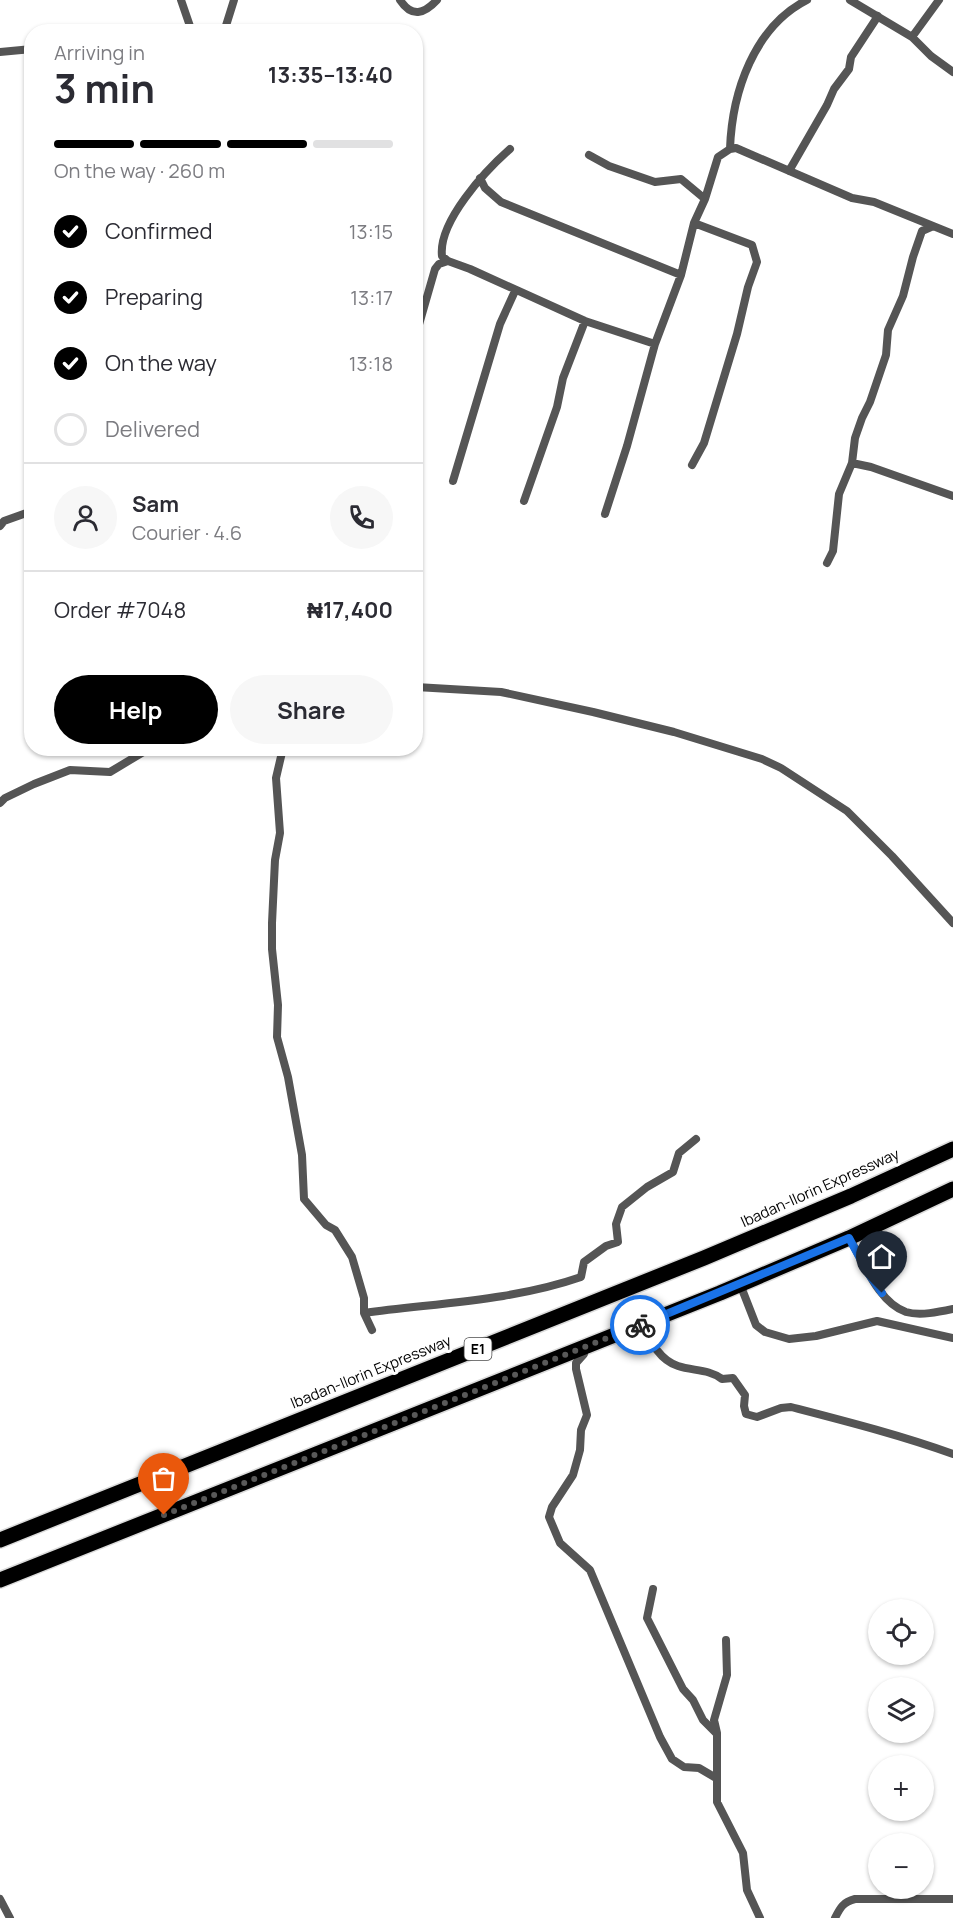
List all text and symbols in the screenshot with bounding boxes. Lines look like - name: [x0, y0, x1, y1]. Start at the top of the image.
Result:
- text: Arriving in: [54, 39, 145, 66]
- text: 13:35–13:40: [268, 60, 393, 90]
- text: 3 min: [54, 61, 155, 115]
- text: On the way · 260 m: [54, 157, 225, 184]
- icon: check: [54, 215, 87, 248]
- text: Confirmed: [105, 216, 213, 246]
- text: 13:15: [349, 218, 393, 245]
- icon: check: [54, 281, 87, 314]
- text: Preparing: [105, 282, 203, 312]
- text: 13:17: [350, 284, 393, 311]
- icon: check: [54, 347, 87, 380]
- text: On the way: [105, 348, 217, 378]
- text: 13:18: [349, 350, 393, 377]
- text: Delivered: [105, 414, 200, 444]
- button: person: [54, 486, 117, 549]
- button: phone: [330, 486, 393, 549]
- text: Sam: [132, 489, 179, 519]
- text: Courier · 4.6: [132, 519, 242, 546]
- text: Order #7048: [54, 595, 186, 625]
- text: ₦17,400: [307, 595, 393, 625]
- button: Help: [54, 675, 218, 744]
- button: Share: [230, 675, 393, 744]
- street label: Ibadan-Ilorin Expressway: [737, 1143, 902, 1232]
- pin: [856, 1231, 907, 1293]
- icon: home: [865, 1240, 898, 1273]
- courier: [610, 1295, 670, 1355]
- icon: bike: [624, 1309, 657, 1342]
- street label: Ibadan-Ilorin Expressway: [287, 1330, 454, 1413]
- road number: E1: [464, 1338, 492, 1360]
- pin: [138, 1453, 189, 1515]
- icon: bag: [147, 1462, 180, 1495]
- map controls: [868, 1599, 934, 1899]
- button: locate: [868, 1599, 934, 1665]
- button: layers: [868, 1677, 934, 1743]
- button: +: [868, 1755, 934, 1821]
- button: −: [868, 1833, 934, 1899]

